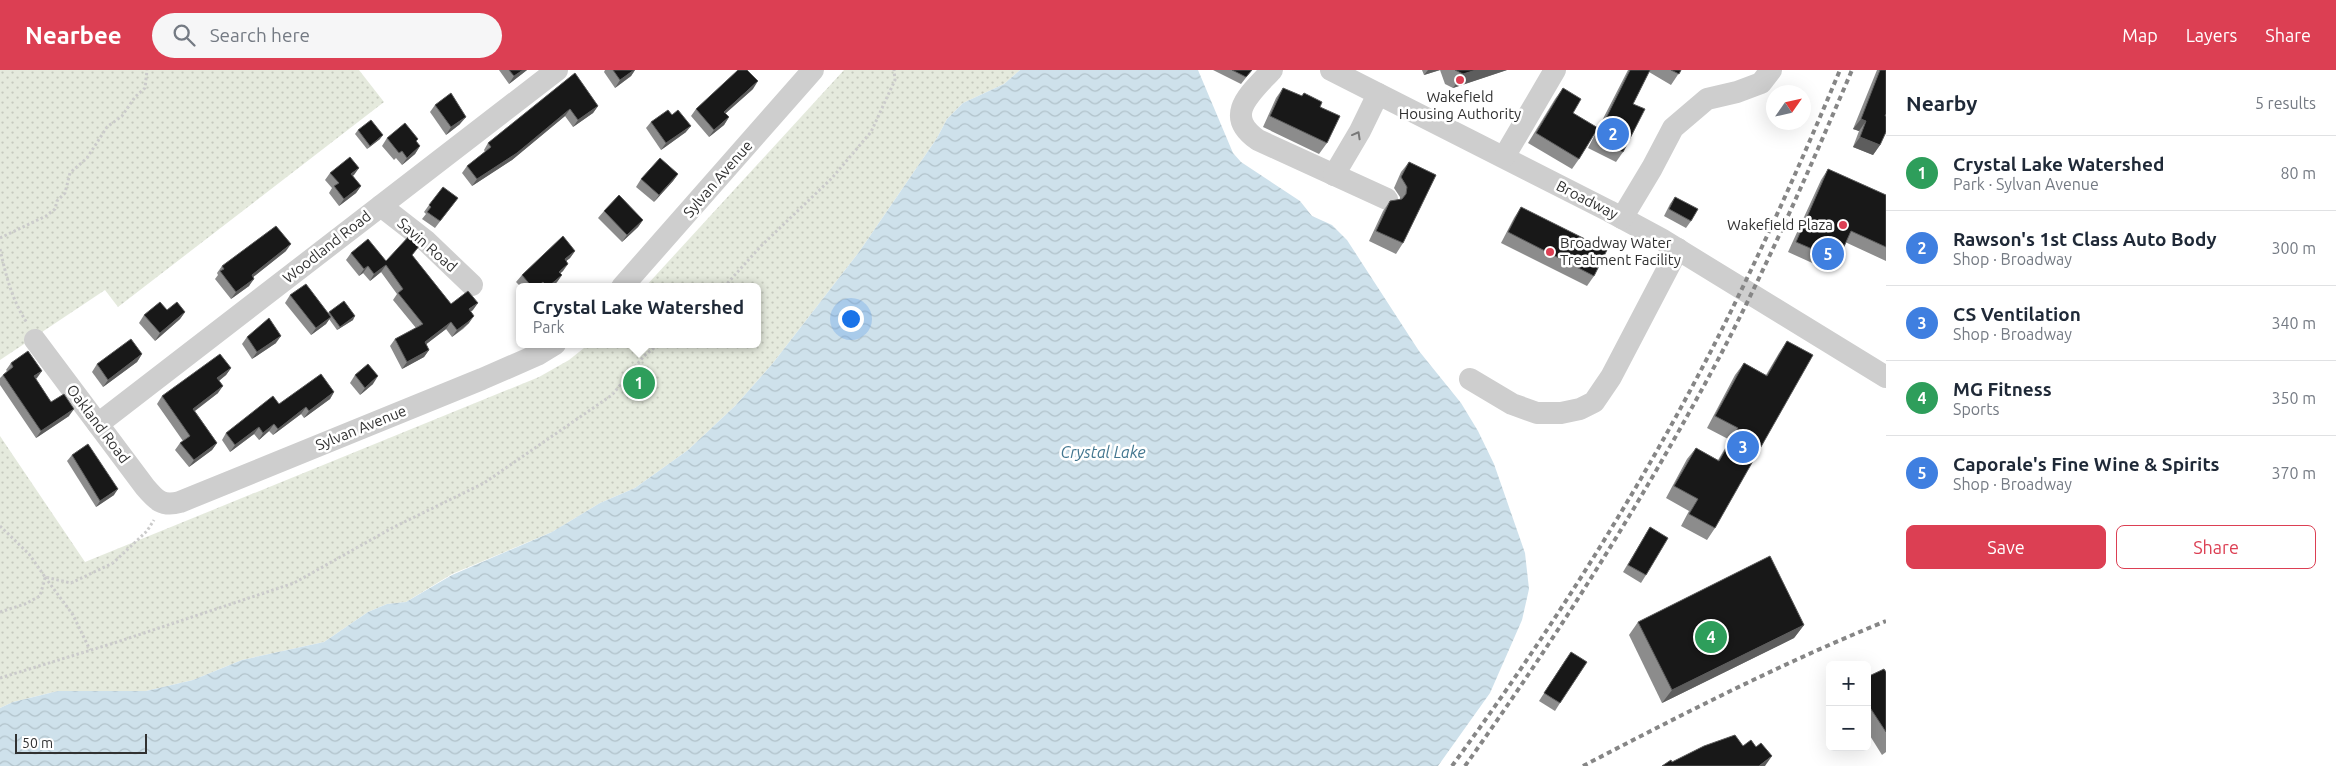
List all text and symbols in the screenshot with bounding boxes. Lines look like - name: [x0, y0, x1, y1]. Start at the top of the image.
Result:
- search box: [152, 13, 502, 58]
- icon: search: [170, 21, 198, 49]
- text: Nearbee: [25, 22, 122, 49]
- text: Search here: [210, 24, 310, 46]
- text: Map: [2122, 25, 2158, 45]
- text: Layers: [2186, 25, 2237, 45]
- text: Share: [2265, 25, 2311, 45]
- marker: Wakefield Housing Authority: [1454, 74, 1466, 86]
- north arrow: [1766, 85, 1811, 130]
- place label: Wakefield Housing Authority: [1399, 88, 1521, 122]
- text: Nearby: [1906, 91, 1977, 115]
- text: 5 results: [2255, 94, 2316, 112]
- pin: 2: [1597, 115, 1629, 153]
- one-way arrow: [1351, 131, 1361, 140]
- street label: Sylvan Avenue: [680, 137, 756, 221]
- text: Crystal Lake Watershed: [1953, 153, 2164, 175]
- text: 1: [1917, 164, 1927, 182]
- text: 80 m: [2280, 164, 2316, 182]
- text: Park · Sylvan Avenue: [1953, 175, 2099, 193]
- street label: Broadway: [1554, 177, 1621, 222]
- street label: Woodland Road: [279, 207, 374, 286]
- street label: Savin Road: [394, 214, 460, 275]
- place label: Wakefield Plaza: [1727, 216, 1833, 233]
- marker: Wakefield Plaza: [1837, 219, 1849, 231]
- text: Rawson's 1st Class Auto Body: [1953, 228, 2217, 250]
- place label: Broadway Water Treatment Facility: [1560, 234, 1681, 268]
- pin: 5: [1812, 235, 1844, 273]
- text: 2: [1917, 239, 1927, 257]
- text: 300 m: [2271, 239, 2316, 257]
- marker: Broadway Water Treatment Facility: [1544, 246, 1556, 258]
- text: Shop · Broadway: [1953, 250, 2072, 268]
- popup: [516, 283, 761, 348]
- text: Crystal Lake Watershed: [533, 296, 744, 318]
- text: CS Ventilation: [1953, 303, 2081, 325]
- your location: [838, 306, 864, 332]
- text: 3: [1917, 314, 1927, 332]
- text: 340 m: [2271, 314, 2316, 332]
- text: Park: [533, 318, 565, 336]
- text: Shop · Broadway: [1953, 325, 2072, 343]
- pin: 1: [623, 364, 655, 402]
- text: MG Fitness: [1953, 378, 2052, 400]
- street label: Oakland Road: [63, 381, 133, 466]
- text: 4: [1917, 389, 1927, 407]
- text: 350 m: [2271, 389, 2316, 407]
- text: Sports: [1953, 400, 1999, 418]
- street label: Sylvan Avenue: [313, 402, 409, 453]
- pin: 3: [1727, 428, 1759, 466]
- water label: Crystal Lake: [1060, 443, 1146, 461]
- text: Caporale's Fine Wine & Spirits: [1953, 453, 2220, 475]
- text: 5: [1917, 464, 1927, 482]
- text: 370 m: [2271, 464, 2316, 482]
- text: Shop · Broadway: [1953, 475, 2072, 493]
- button: Save: [1906, 525, 2106, 569]
- button: Share: [2116, 525, 2316, 569]
- pin: 4: [1695, 618, 1727, 656]
- map controls: [1826, 661, 1871, 751]
- button: +: [1826, 661, 1871, 706]
- button: −: [1826, 706, 1871, 751]
- scale bar: [15, 731, 148, 754]
- text: 50 m: [22, 735, 53, 751]

